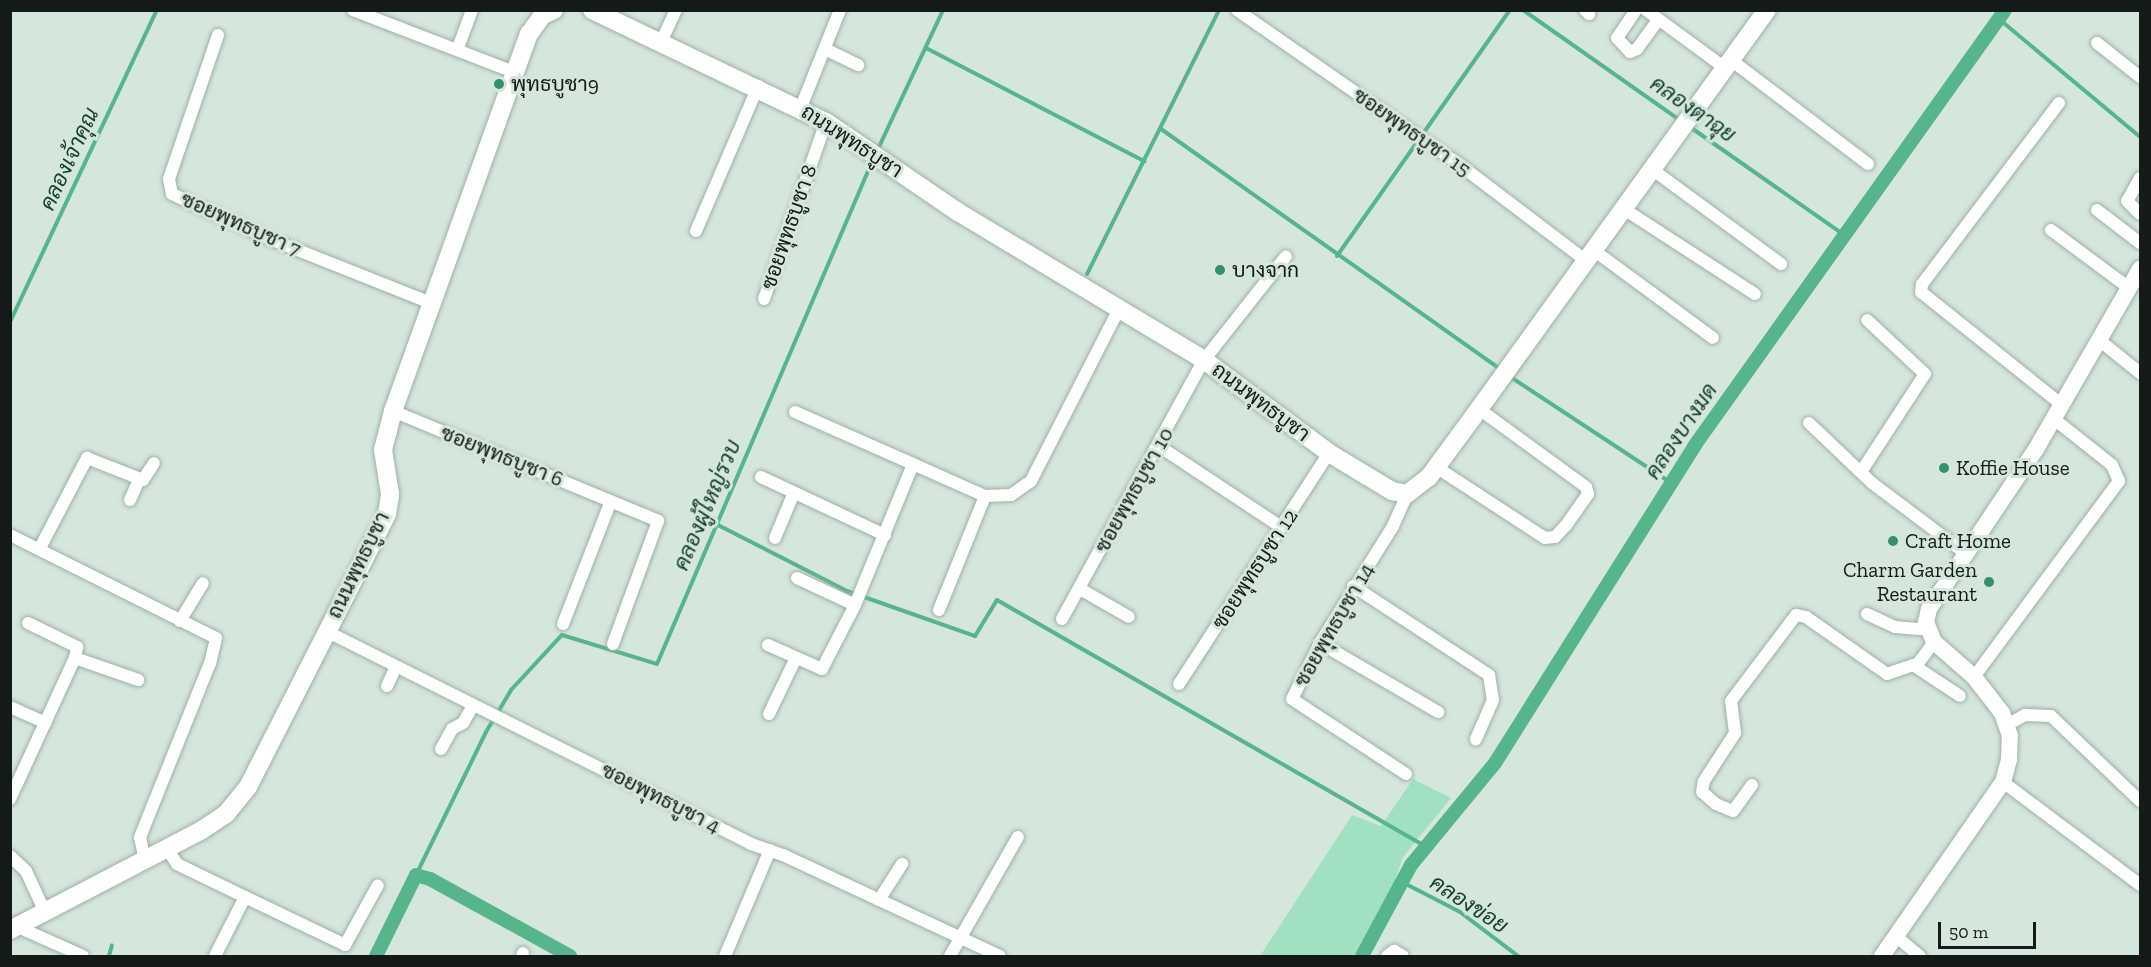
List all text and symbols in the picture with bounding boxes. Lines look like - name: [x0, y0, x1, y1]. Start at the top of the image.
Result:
- water label: คลองตาฉุย: [1645, 70, 1741, 148]
- place label: พุทธบูชา9: [511, 71, 599, 97]
- marker: พุทธบูชา9: [492, 77, 506, 91]
- street label: ซอยพุทธบูชา 15: [1348, 82, 1476, 182]
- street label: ถนนพุทธบูชา: [797, 99, 907, 183]
- water label: คลองเจ้าคุณ: [34, 103, 104, 215]
- street label: ซอยพุทธบูชา 8: [756, 161, 822, 293]
- street label: ซอยพุทธบูชา 7: [177, 186, 305, 262]
- place label: บางจาก: [1232, 257, 1299, 283]
- marker: บางจาก: [1213, 263, 1227, 277]
- street label: ถนนพุทธบูชา: [1207, 357, 1315, 447]
- water label: คลองบางมด: [1639, 378, 1723, 484]
- street label: ซอยพุทธบูชา 6: [437, 420, 567, 492]
- street label: ซอยพุทธบูชา 10: [1089, 423, 1179, 557]
- water label: คลองผู้ใหญ่รวบ: [668, 436, 746, 574]
- place label: Koffie House: [1956, 455, 2070, 481]
- marker: Koffie House: [1937, 461, 1951, 475]
- street label: ซอยพุทธบูชา 12: [1207, 504, 1303, 634]
- street label: ถนนพุทธบูชา: [321, 507, 395, 623]
- place label: Craft Home: [1905, 528, 2011, 554]
- marker: Craft Home: [1886, 534, 1900, 548]
- place label: Charm Garden Restaurant: [1843, 557, 1977, 607]
- street label: ซอยพุทธบูชา 14: [1289, 559, 1379, 691]
- marker: Charm Garden Restaurant: [1982, 575, 1996, 589]
- street label: ซอยพุทธบูชา 4: [597, 757, 725, 839]
- water label: คลองข่อย: [1425, 869, 1513, 939]
- scale bar: [1941, 910, 2038, 948]
- text: 50 m: [1949, 921, 1988, 943]

